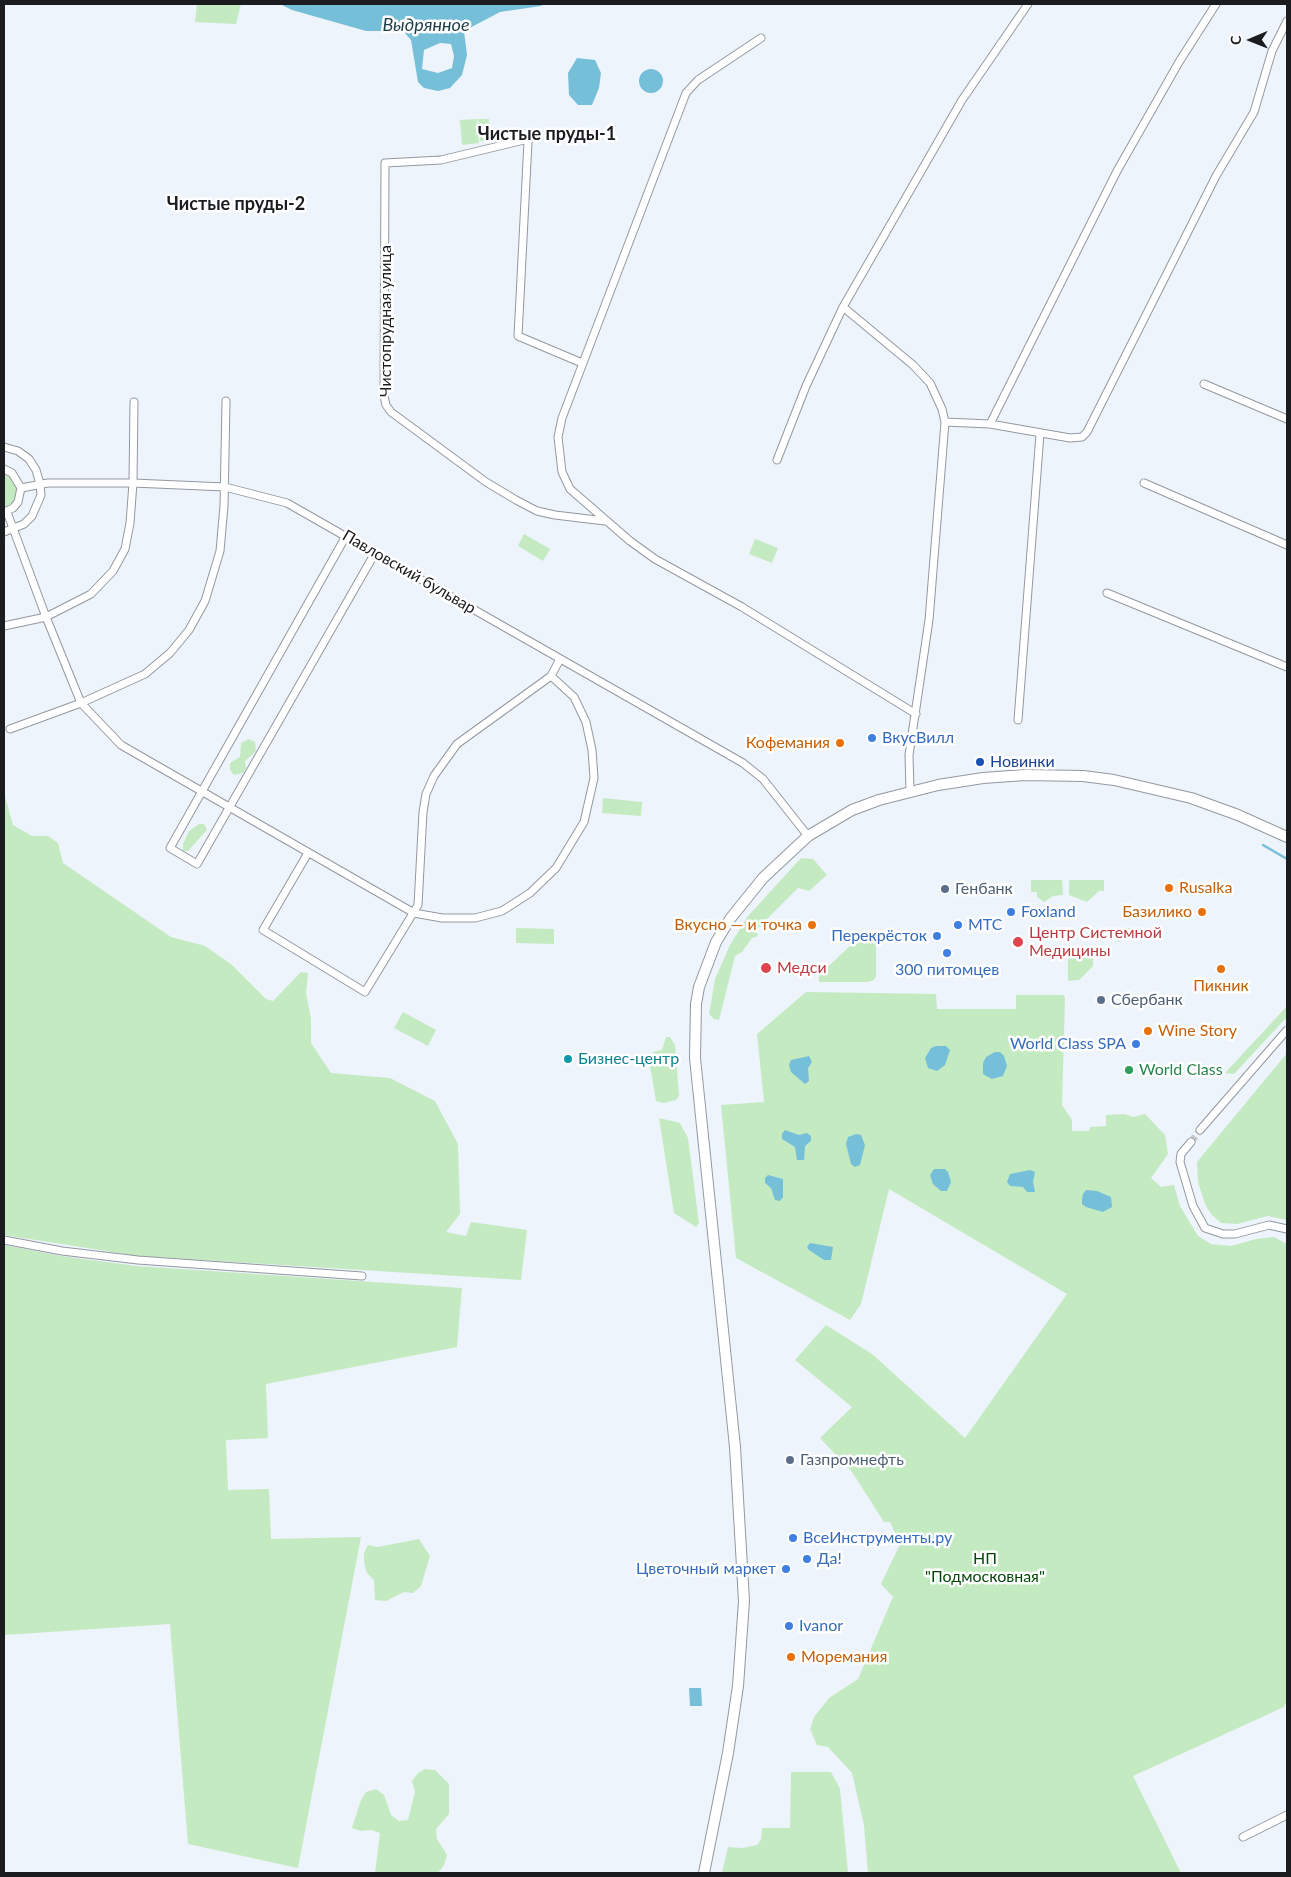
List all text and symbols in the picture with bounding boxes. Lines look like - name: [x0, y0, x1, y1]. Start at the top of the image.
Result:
- water label: Выдрянное: [382, 14, 470, 36]
- north arrow: [1226, 15, 1276, 65]
- text: С: [1227, 35, 1244, 45]
- district label: Чистые пруды-1: [478, 123, 616, 145]
- district label: Чистые пруды-2: [167, 193, 305, 215]
- street label: Чистопрудная улица: [376, 245, 396, 397]
- street label: Павловский бульвар: [339, 526, 479, 618]
- place label: ВкусВилл: [882, 728, 954, 748]
- marker: ВкусВилл: [866, 732, 878, 744]
- place label: Кофемания: [746, 733, 830, 753]
- marker: Кофемания: [834, 737, 846, 749]
- place label: Новинки: [990, 752, 1055, 772]
- marker: Новинки: [974, 756, 986, 768]
- place label: Rusalka: [1179, 878, 1232, 898]
- place label: Генбанк: [955, 879, 1013, 899]
- marker: Rusalka: [1163, 882, 1175, 894]
- marker: Генбанк: [939, 883, 951, 895]
- place label: Foxland: [1021, 902, 1076, 922]
- place label: Базилико: [1122, 902, 1192, 922]
- marker: Foxland: [1005, 906, 1017, 918]
- marker: Базилико: [1196, 906, 1208, 918]
- place label: Вкусно — и точка: [674, 915, 802, 935]
- place label: МТС: [968, 915, 1002, 935]
- marker: Вкусно — и точка: [806, 919, 818, 931]
- marker: МТС: [952, 919, 964, 931]
- place label: Центр Системной Медицины: [1029, 923, 1162, 961]
- place label: Перекрёсток: [831, 926, 927, 946]
- marker: Перекрёсток: [931, 930, 943, 942]
- marker: Центр Системной Медицины: [1011, 935, 1025, 949]
- marker: 300 питомцев: [941, 947, 953, 959]
- place label: Медси: [777, 958, 827, 978]
- place label: 300 питомцев: [895, 960, 999, 980]
- marker: Медси: [759, 961, 773, 975]
- marker: Пикник: [1215, 963, 1227, 975]
- place label: Пикник: [1193, 976, 1249, 996]
- place label: Сбербанк: [1111, 990, 1183, 1010]
- marker: Сбербанк: [1095, 994, 1107, 1006]
- place label: Wine Story: [1158, 1021, 1237, 1041]
- marker: Wine Story: [1142, 1025, 1154, 1037]
- place label: World Class SPA: [1010, 1034, 1126, 1054]
- marker: World Class SPA: [1130, 1038, 1142, 1050]
- place label: Бизнес-центр: [578, 1049, 679, 1069]
- marker: Бизнес-центр: [562, 1053, 574, 1065]
- place label: World Class: [1139, 1060, 1223, 1080]
- marker: World Class: [1123, 1064, 1135, 1076]
- place label: Газпромнефть: [800, 1450, 904, 1470]
- marker: Газпромнефть: [784, 1454, 796, 1466]
- place label: ВсеИнструменты.ру: [803, 1528, 952, 1548]
- marker: ВсеИнструменты.ру: [787, 1532, 799, 1544]
- place label: Да!: [817, 1549, 842, 1569]
- park label: НП "Подмосковная": [925, 1549, 1045, 1587]
- marker: Да!: [801, 1553, 813, 1565]
- place label: Цветочный маркет: [636, 1559, 776, 1579]
- marker: Цветочный маркет: [780, 1563, 792, 1575]
- place label: Ivanor: [799, 1616, 843, 1636]
- marker: Ivanor: [783, 1620, 795, 1632]
- place label: Моремания: [801, 1647, 887, 1667]
- marker: Моремания: [785, 1651, 797, 1663]

